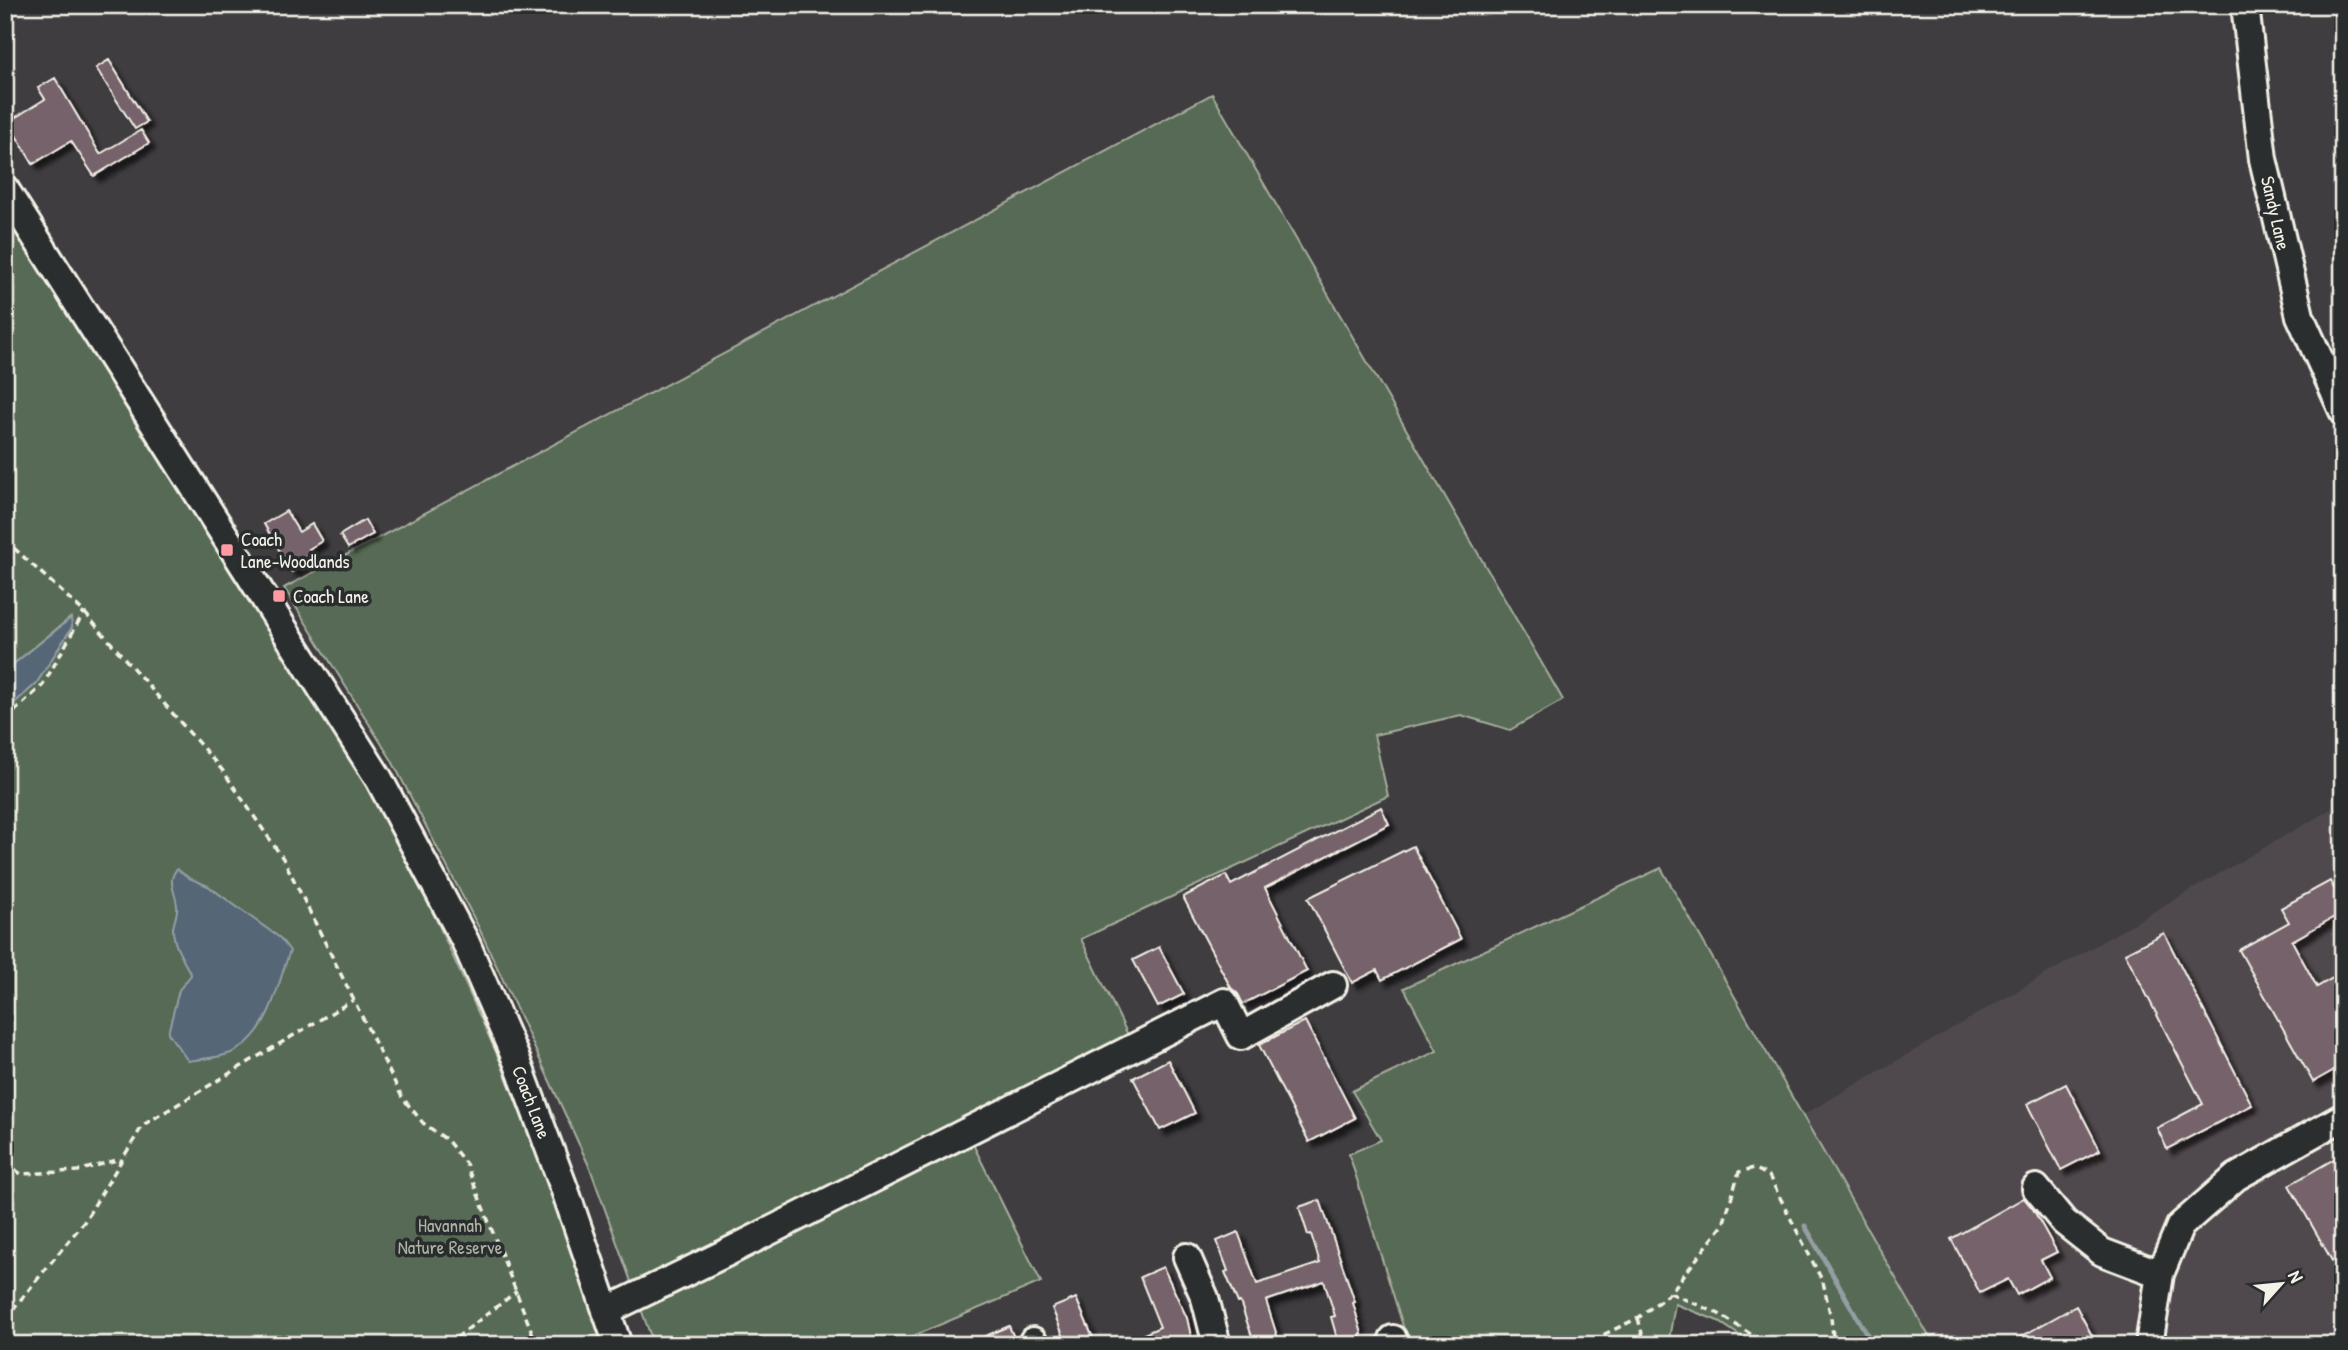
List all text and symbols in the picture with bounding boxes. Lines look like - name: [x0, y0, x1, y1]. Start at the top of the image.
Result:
- street label: Sandy Lane: [2255, 173, 2297, 253]
- place label: Coach Lane-Woodlands: [241, 526, 350, 574]
- marker: Coach Lane-Woodlands: [219, 542, 235, 558]
- place label: Coach Lane: [293, 583, 369, 609]
- marker: Coach Lane: [271, 588, 287, 604]
- street label: Coach Lane: [506, 1062, 558, 1142]
- park label: Havannah Nature Reserve: [398, 1212, 503, 1260]
- north arrow: [2246, 1248, 2316, 1318]
- text: N: [2282, 1266, 2310, 1287]

